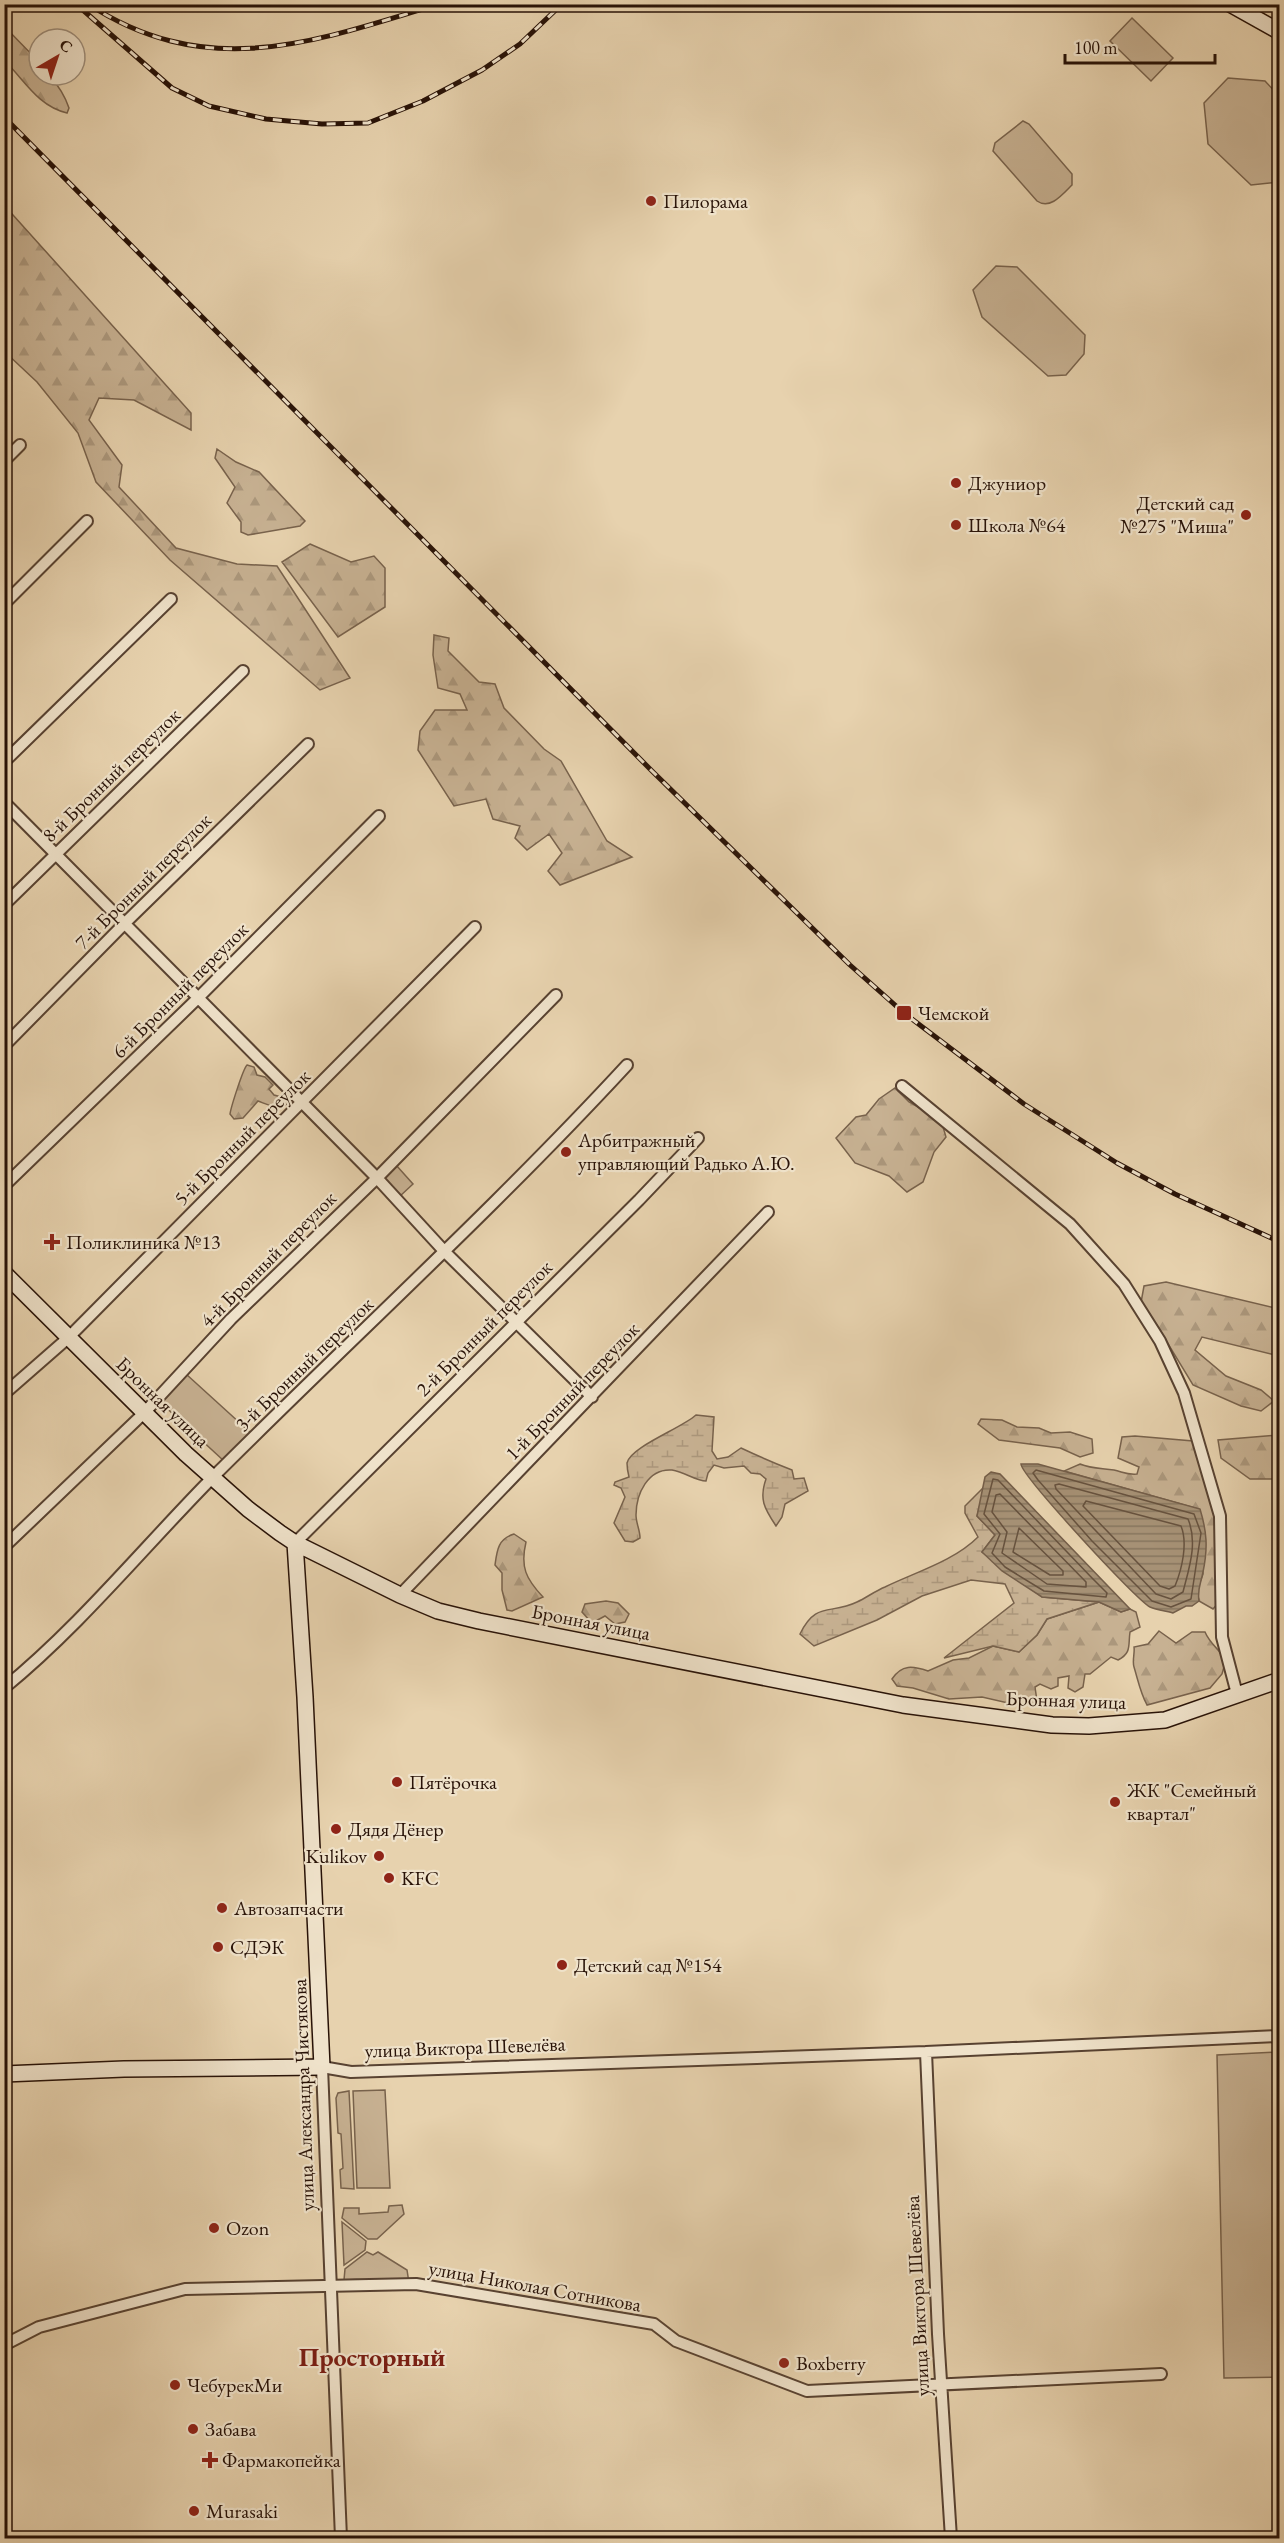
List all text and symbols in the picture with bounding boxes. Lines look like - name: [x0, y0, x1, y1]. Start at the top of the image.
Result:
- north arrow: [27, 27, 87, 87]
- scale bar: [1065, 27, 1215, 65]
- text: С: [55, 34, 77, 57]
- text: 100 m: [1074, 36, 1118, 59]
- place label: Пилорама: [663, 188, 748, 214]
- marker: Пилорама: [644, 194, 658, 208]
- place label: Джуниор: [968, 470, 1046, 496]
- marker: Джуниор: [949, 476, 963, 490]
- place label: Детский сад №275 "Миша": [1120, 490, 1234, 539]
- marker: Детский сад №275 "Миша": [1239, 508, 1253, 522]
- place label: Школа №64: [968, 512, 1066, 538]
- marker: Школа №64: [949, 518, 963, 532]
- street label: 8-й Бронный переулок: [36, 702, 186, 848]
- street label: 7-й Бронный переулок: [69, 807, 217, 955]
- street label: 6-й Бронный переулок: [106, 916, 254, 1064]
- place label: Чемской: [918, 1000, 990, 1026]
- marker: Чемской: [895, 1004, 913, 1022]
- street label: 5-й Бронный переулок: [168, 1063, 316, 1211]
- place label: Арбитражный управляющий Радько А.Ю.: [577, 1127, 795, 1176]
- marker: Арбитражный управляющий Радько А.Ю.: [559, 1145, 573, 1159]
- street label: 4-й Бронный переулок: [194, 1185, 342, 1333]
- place label: Поликлиника №13: [66, 1229, 221, 1255]
- marker: Поликлиника №13: [43, 1233, 61, 1251]
- street label: 2-й Бронный переулок: [410, 1254, 558, 1402]
- street label: 3-й Бронный переулок: [229, 1291, 379, 1437]
- street label: 1-й Бронный переулок: [499, 1316, 645, 1466]
- street label: Бронная улица: [111, 1351, 215, 1453]
- street label: Бронная улица: [529, 1598, 653, 1646]
- street label: Бронная улица: [1005, 1685, 1127, 1715]
- place label: Пятёрочка: [409, 1769, 497, 1795]
- marker: Пятёрочка: [390, 1775, 404, 1789]
- place label: ЖК "Семейный квартал": [1126, 1777, 1257, 1826]
- marker: ЖК "Семейный квартал": [1108, 1795, 1122, 1809]
- place label: Дядя Дёнер: [348, 1816, 444, 1842]
- marker: Дядя Дёнер: [329, 1822, 343, 1836]
- place label: Kulikov: [305, 1843, 367, 1869]
- marker: Kulikov: [372, 1849, 386, 1863]
- place label: KFC: [401, 1865, 439, 1891]
- marker: KFC: [382, 1871, 396, 1885]
- place label: Автозапчасти: [233, 1895, 344, 1921]
- marker: Автозапчасти: [215, 1901, 229, 1915]
- place label: СДЭК: [230, 1934, 285, 1960]
- marker: СДЭК: [211, 1940, 225, 1954]
- place label: Детский сад №154: [574, 1952, 722, 1978]
- marker: Детский сад №154: [555, 1958, 569, 1972]
- street label: улица Александра Чистякова: [286, 1978, 320, 2212]
- street label: улица Виктора Шевелёва: [364, 2030, 566, 2064]
- street label: улица Виктора Шевелёва: [899, 2195, 935, 2397]
- place label: Ozon: [226, 2215, 270, 2241]
- marker: Ozon: [207, 2221, 221, 2235]
- street label: улица Николая Сотникова: [427, 2254, 643, 2318]
- district label: Просторный: [299, 2340, 445, 2374]
- place label: Boxberry: [796, 2350, 866, 2376]
- marker: Boxberry: [777, 2356, 791, 2370]
- place label: ЧебурекМи: [187, 2372, 283, 2398]
- marker: ЧебурекМи: [168, 2378, 182, 2392]
- place label: Забава: [205, 2416, 256, 2442]
- marker: Забава: [186, 2422, 200, 2436]
- place label: Фармакопейка: [222, 2447, 341, 2473]
- marker: Фармакопейка: [203, 2453, 217, 2467]
- place label: Murasaki: [206, 2498, 278, 2524]
- marker: Murasaki: [187, 2504, 201, 2518]

